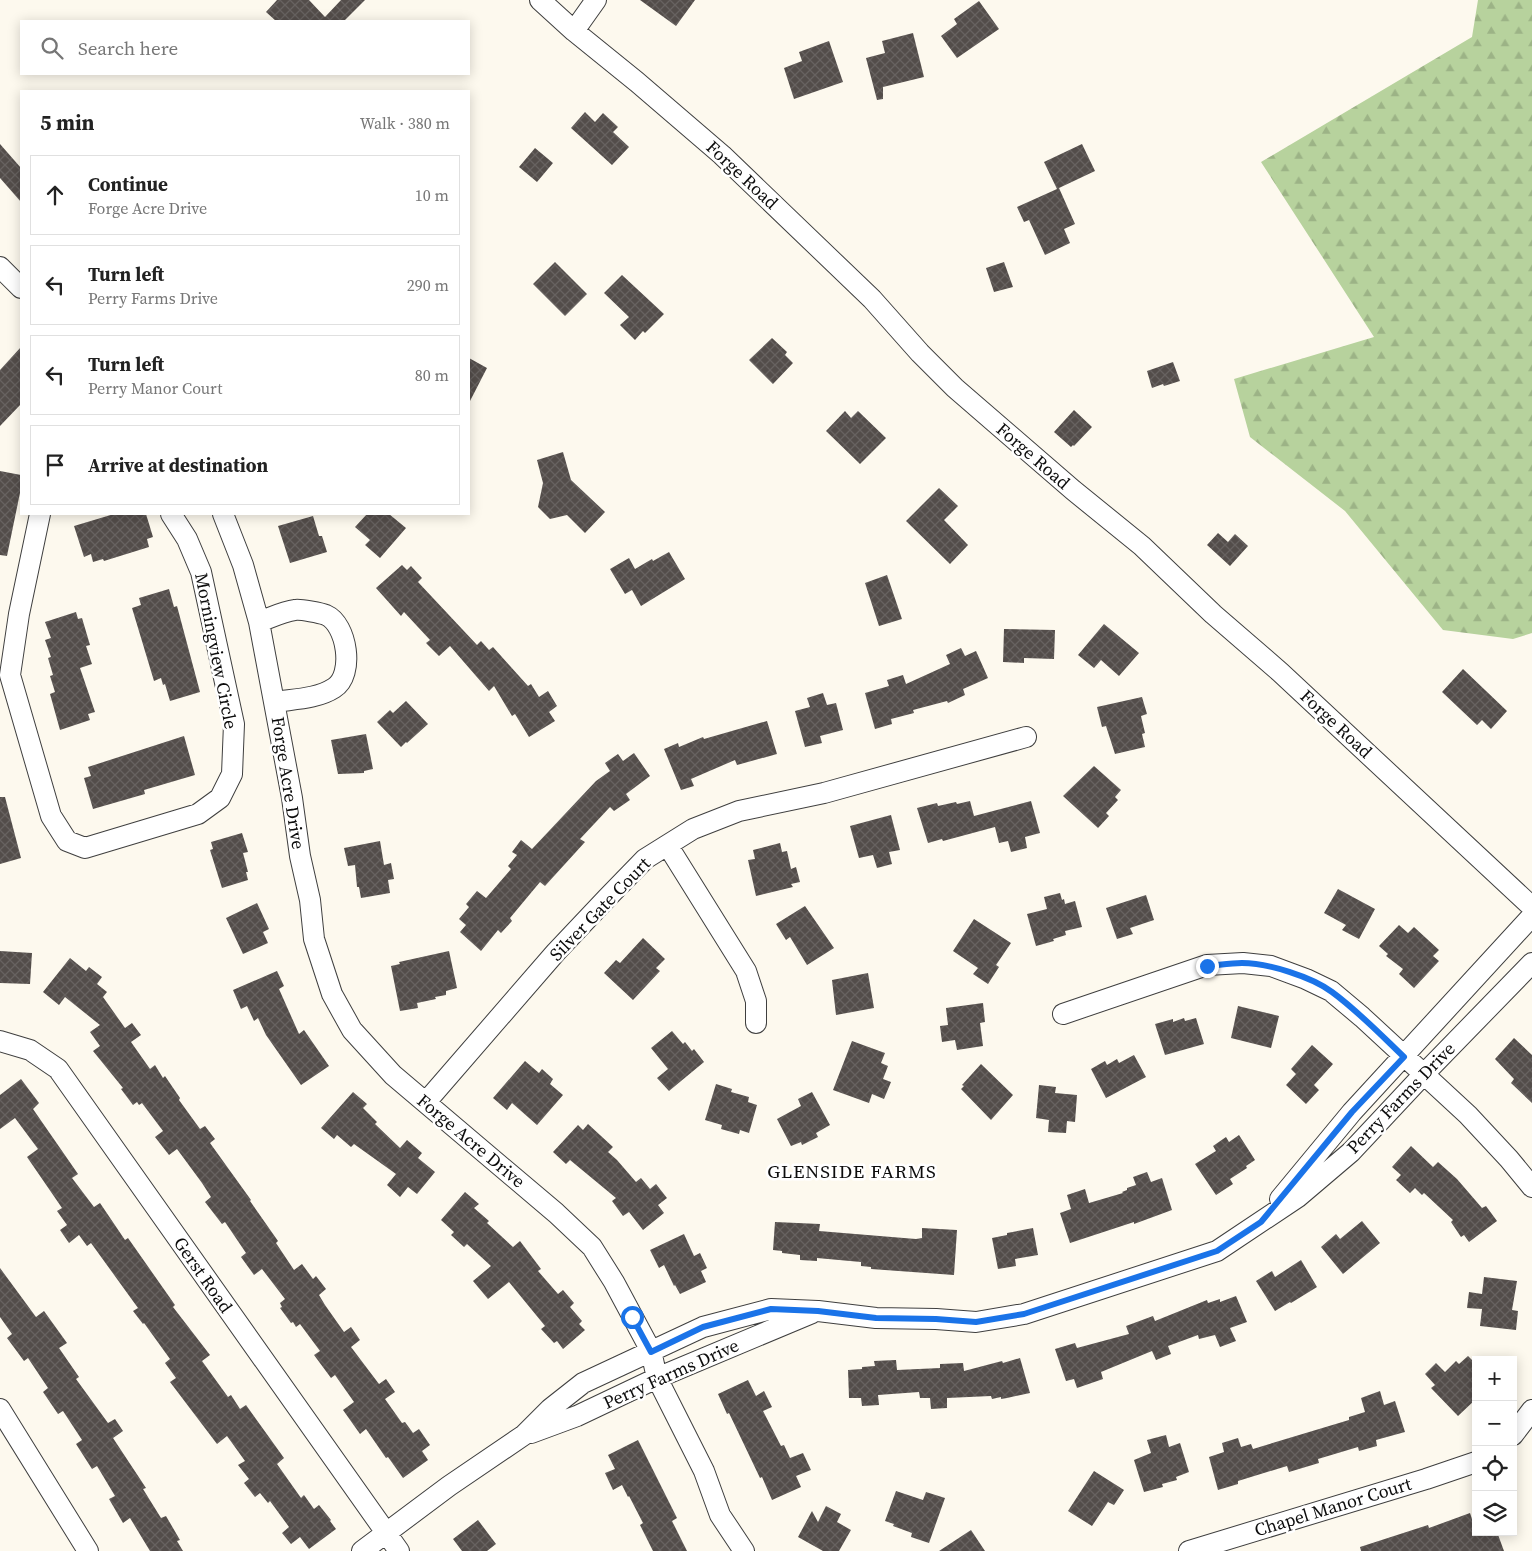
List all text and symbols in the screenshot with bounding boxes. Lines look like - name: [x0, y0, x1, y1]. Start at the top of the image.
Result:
- search box: [20, 20, 470, 75]
- icon: search: [38, 34, 66, 62]
- text: Search here: [78, 35, 178, 61]
- text: 5 min: [40, 108, 95, 137]
- text: Walk · 380 m: [360, 112, 450, 134]
- street label: Forge Road: [701, 135, 784, 215]
- text: Continue: [88, 171, 168, 197]
- icon: ahead: [41, 181, 69, 209]
- text: 10 m: [415, 184, 449, 206]
- text: Forge Acre Drive: [88, 197, 207, 219]
- text: Turn left: [88, 261, 164, 287]
- icon: left: [41, 271, 69, 299]
- text: 290 m: [407, 274, 449, 296]
- text: Perry Farms Drive: [88, 287, 218, 309]
- text: Turn left: [88, 351, 164, 377]
- icon: left: [41, 361, 69, 389]
- text: 80 m: [415, 364, 449, 386]
- text: Perry Manor Court: [88, 377, 222, 399]
- street label: Forge Road: [991, 417, 1076, 495]
- icon: arrive: [41, 451, 69, 479]
- text: Arrive at destination: [88, 452, 268, 478]
- street label: Morningview Circle: [189, 571, 244, 731]
- street label: Forge Road: [1295, 684, 1378, 764]
- street label: Forge Acre Drive: [266, 715, 311, 851]
- street label: Silver Gate Court: [544, 851, 656, 966]
- route end: [1196, 955, 1219, 978]
- street label: Perry Farms Drive: [1341, 1036, 1460, 1159]
- street label: Forge Acre Drive: [412, 1088, 531, 1193]
- district label: GLENSIDE FARMS: [767, 1158, 937, 1184]
- street label: Gerst Road: [168, 1232, 239, 1318]
- route start: [621, 1306, 644, 1329]
- street label: Perry Farms Drive: [599, 1332, 743, 1415]
- map controls: [1472, 1356, 1517, 1536]
- button: +: [1472, 1356, 1517, 1401]
- button: −: [1472, 1401, 1517, 1446]
- button: locate: [1472, 1446, 1517, 1491]
- street label: Chapel Manor Court: [1251, 1471, 1415, 1542]
- button: layers: [1472, 1491, 1517, 1536]

